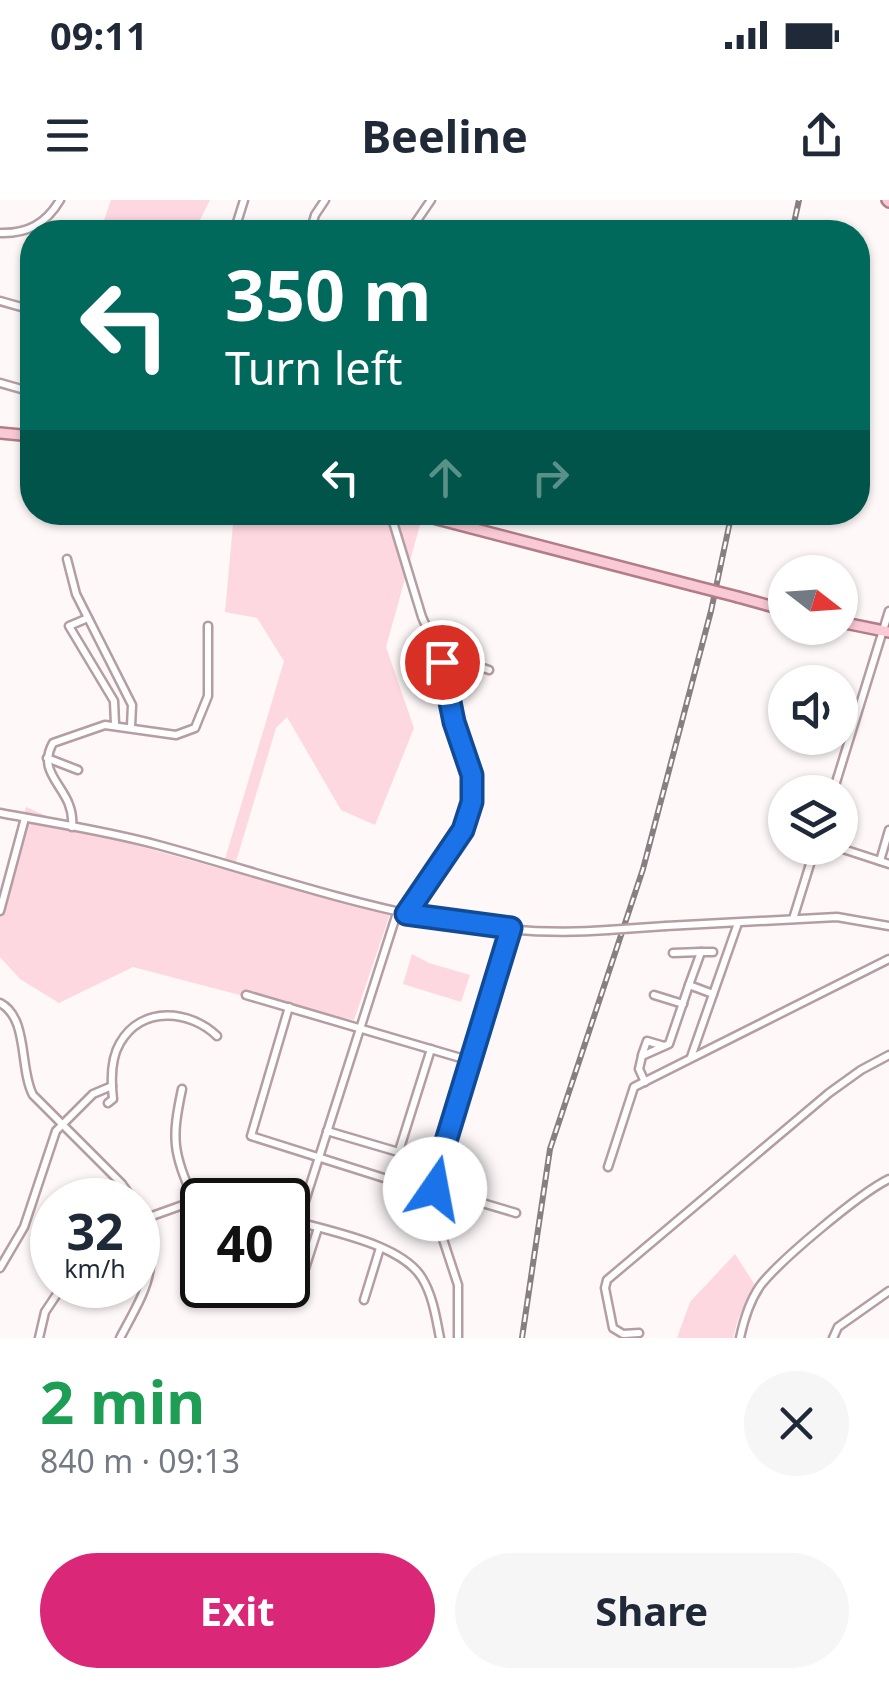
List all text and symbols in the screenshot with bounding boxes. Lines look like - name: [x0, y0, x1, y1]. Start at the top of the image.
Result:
- text: 09:11: [50, 9, 148, 61]
- text: Beeline: [361, 105, 528, 166]
- icon: menu: [40, 108, 95, 163]
- icon: share: [794, 108, 849, 163]
- text: 350 m: [225, 246, 432, 342]
- icon: left: [60, 260, 190, 390]
- text: Turn left: [225, 337, 402, 398]
- icon: left: [313, 450, 368, 505]
- icon: ahead: [418, 450, 473, 505]
- icon: right: [523, 450, 578, 505]
- north arrow: [768, 555, 858, 645]
- map controls: [768, 555, 858, 865]
- pin: [400, 620, 485, 705]
- icon: arrive: [415, 635, 470, 690]
- button: sound: [768, 665, 858, 755]
- button: layers: [768, 775, 858, 865]
- position arrow: [383, 1137, 487, 1241]
- speed limit sign: 40: [180, 1178, 310, 1308]
- text: 32: [66, 1197, 124, 1265]
- text: km/h: [64, 1251, 126, 1285]
- text: 2 min: [40, 1360, 205, 1442]
- button: close: [744, 1371, 849, 1476]
- text: 840 m · 09:13: [40, 1439, 240, 1482]
- button: Exit: [40, 1553, 435, 1668]
- button: Share: [455, 1553, 849, 1668]

